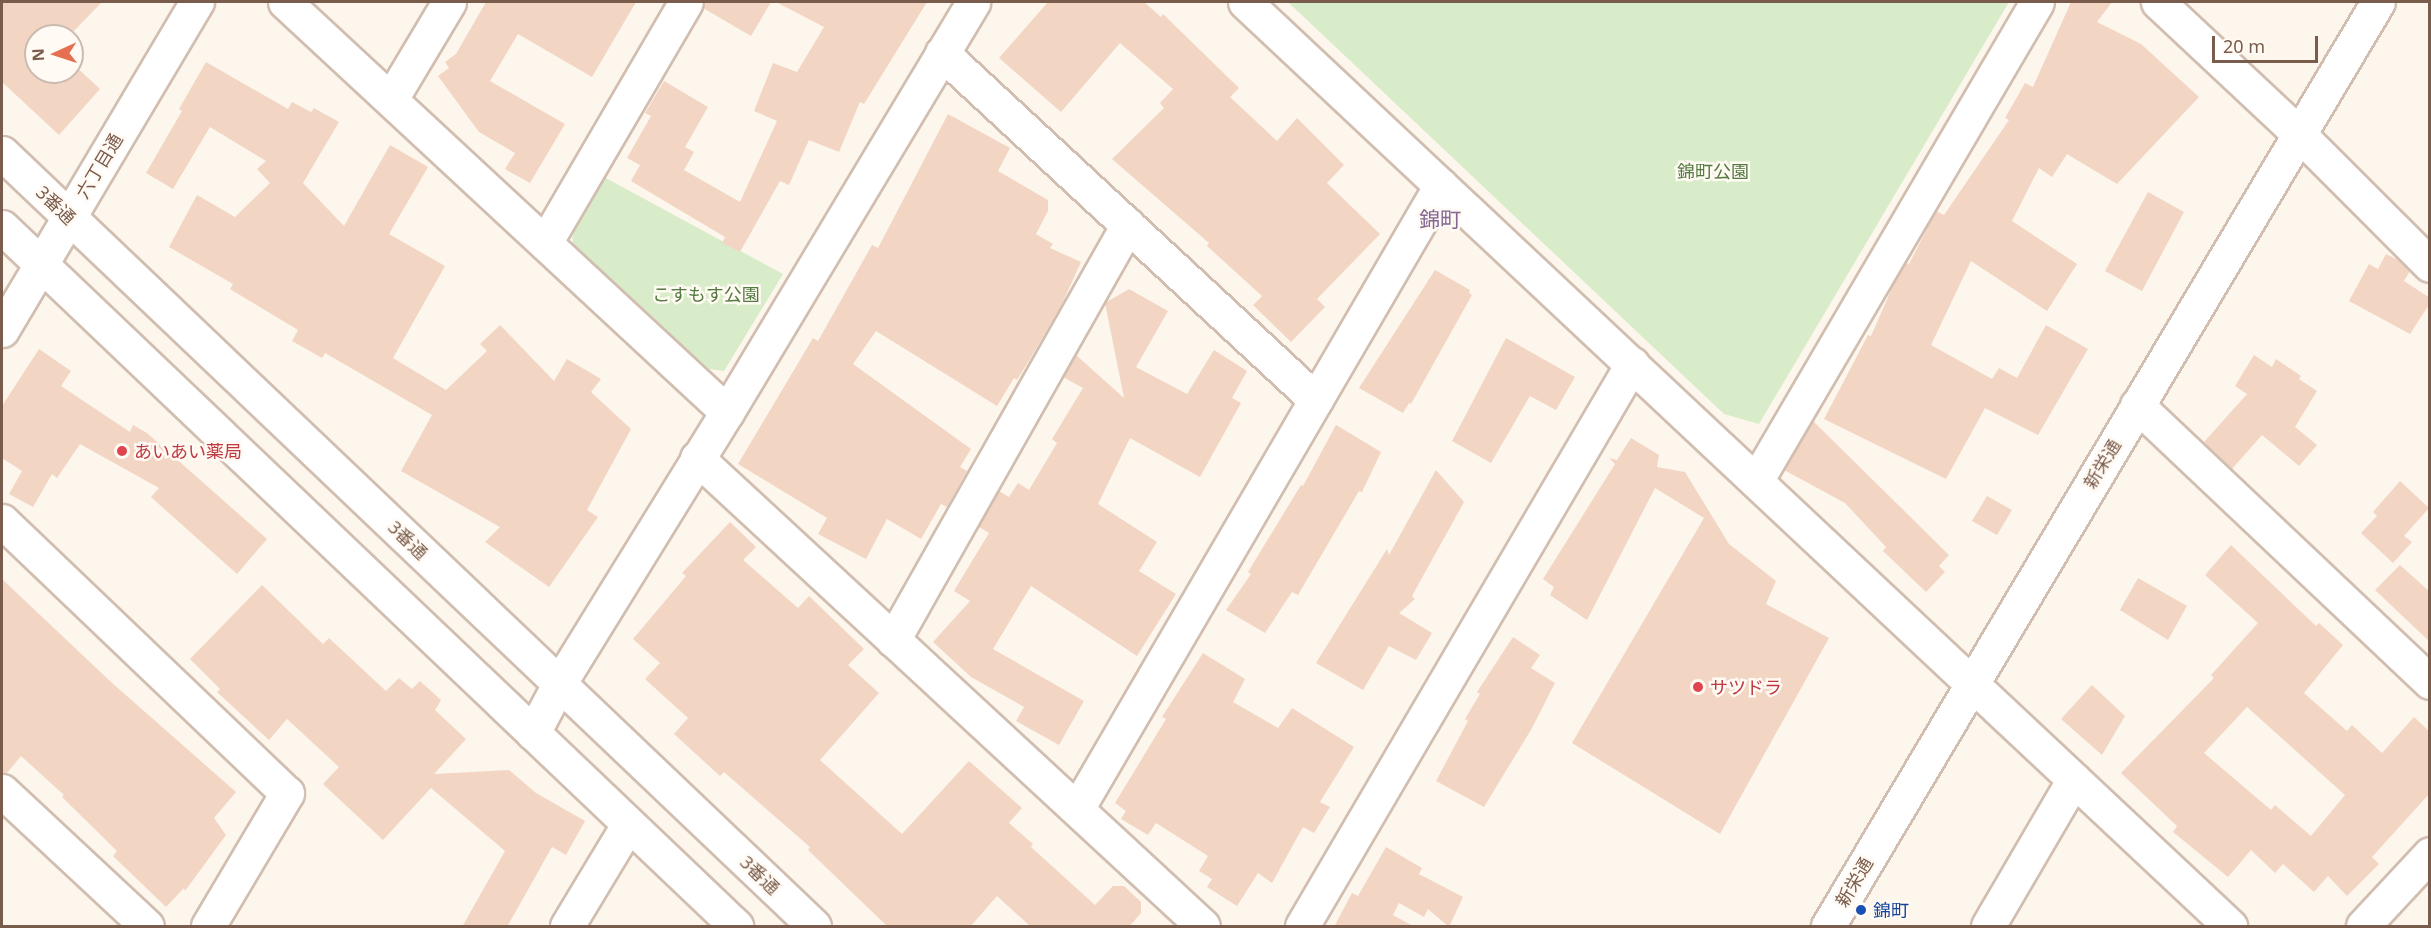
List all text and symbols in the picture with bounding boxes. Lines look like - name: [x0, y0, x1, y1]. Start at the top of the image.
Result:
- north arrow: [24, 24, 84, 84]
- scale bar: [2215, 24, 2322, 62]
- text: 20 m: [2223, 34, 2265, 58]
- text: N: [27, 48, 49, 62]
- street label: 六丁目通: [71, 130, 127, 202]
- park label: 錦町公園: [1677, 160, 1749, 182]
- street label: 3番通: [32, 181, 80, 229]
- district label: 錦町: [1419, 206, 1461, 232]
- park label: こすもす公園: [652, 283, 760, 305]
- street label: 新栄通: [2079, 435, 2125, 493]
- place label: あいあい薬局: [134, 440, 242, 462]
- marker: あいあい薬局: [115, 444, 129, 458]
- street label: 3番通: [384, 516, 432, 564]
- place label: サツドラ: [1710, 676, 1782, 698]
- marker: サツドラ: [1691, 680, 1705, 694]
- street label: 3番通: [736, 851, 784, 899]
- street label: 新栄通: [1831, 853, 1877, 911]
- place label: 錦町: [1873, 899, 1909, 921]
- marker: 錦町: [1854, 903, 1868, 917]

